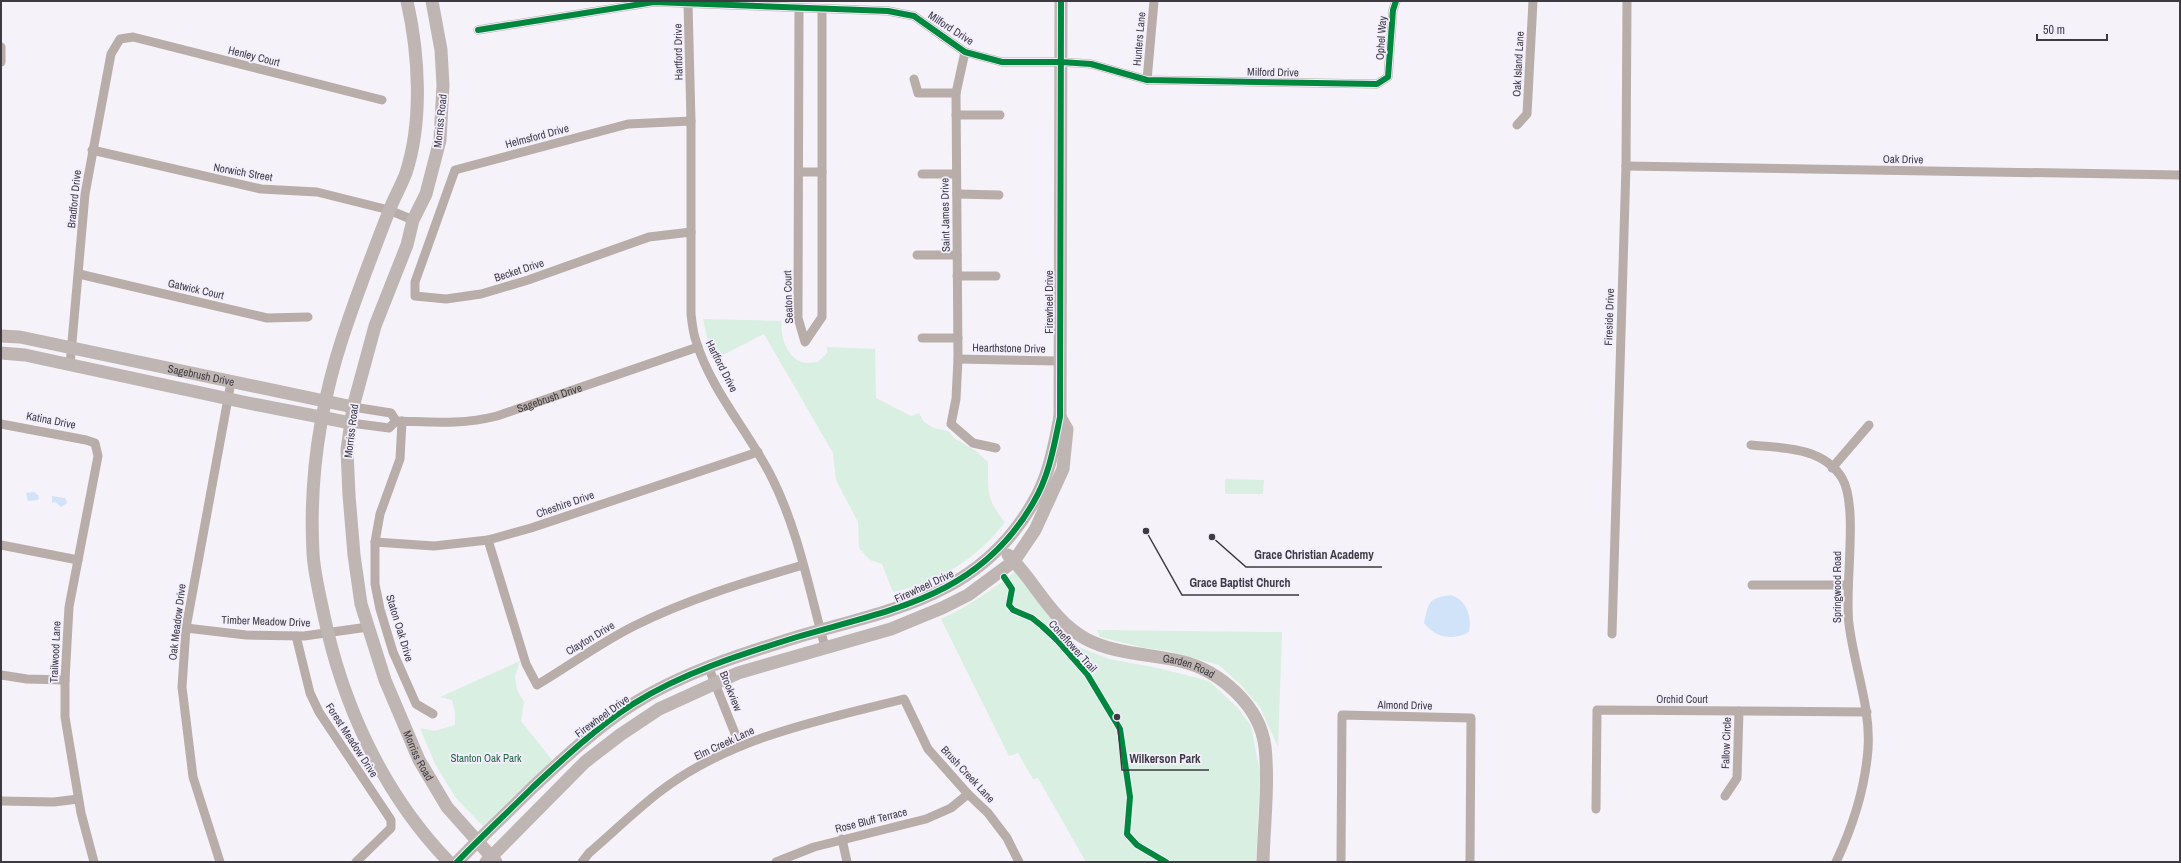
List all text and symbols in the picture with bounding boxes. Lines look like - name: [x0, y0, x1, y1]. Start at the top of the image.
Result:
- street label: Milford Drive: [926, 8, 976, 48]
- street label: Hunters Lane: [1130, 11, 1148, 67]
- street label: Ophel Way: [1372, 15, 1390, 61]
- scale bar: [2037, 16, 2107, 42]
- text: 50 m: [2043, 22, 2065, 38]
- street label: Hartford Drive: [671, 24, 685, 80]
- street label: Oak Island Lane: [1509, 31, 1527, 97]
- street label: Henley Court: [227, 43, 282, 69]
- street label: Milford Drive: [1247, 65, 1299, 79]
- street label: Morriss Road: [430, 93, 450, 149]
- street label: Helmsford Drive: [504, 121, 570, 151]
- street label: Oak Drive: [1883, 152, 1923, 166]
- street label: Norwich Street: [212, 160, 274, 184]
- street label: Bradford Drive: [64, 169, 84, 229]
- street label: Saint James Drive: [937, 178, 953, 252]
- street label: Becket Drive: [492, 255, 546, 285]
- street label: Seaton Court: [780, 270, 796, 324]
- street label: Firewheel Drive: [1042, 270, 1056, 334]
- street label: Gatwick Court: [167, 276, 226, 302]
- street label: Fireside Drive: [1601, 288, 1617, 346]
- street label: Hartford Drive: [703, 338, 741, 394]
- street label: Hearthstone Drive: [972, 340, 1046, 356]
- street label: Sagebrush Drive: [166, 361, 236, 389]
- street label: Sagebrush Drive: [515, 380, 584, 416]
- street label: Morriss Road: [341, 403, 361, 459]
- street label: Katina Drive: [25, 408, 77, 432]
- street label: Cheshire Drive: [534, 488, 596, 520]
- callout: Grace Christian Academy: [1246, 543, 1382, 567]
- text: Grace Christian Academy: [1254, 547, 1374, 563]
- street label: Springwood Road: [1830, 551, 1844, 623]
- street label: Firewheel Drive: [892, 566, 956, 606]
- callout: Grace Baptist Church: [1182, 571, 1299, 595]
- text: Grace Baptist Church: [1189, 575, 1291, 591]
- street label: Oak Meadow Drive: [165, 583, 189, 661]
- street label: Staton Oak Drive: [383, 593, 417, 663]
- street label: Timber Meadow Drive: [221, 612, 311, 630]
- street label: Coneflower Trail: [1046, 617, 1100, 675]
- street label: Clayton Drive: [563, 618, 617, 658]
- street label: Trailwood Lane: [46, 621, 64, 683]
- street label: Garden Road: [1162, 651, 1217, 681]
- street label: Brookview: [717, 669, 746, 714]
- street label: Firewheel Drive: [572, 692, 632, 740]
- street label: Orchid Court: [1656, 692, 1708, 706]
- street label: Almond Drive: [1377, 698, 1432, 712]
- street label: Forest Meadow Drive: [323, 700, 381, 780]
- street label: Fallow Circle: [1718, 717, 1734, 769]
- street label: Elm Creek Lane: [692, 723, 756, 763]
- street label: Morriss Road: [400, 728, 437, 783]
- street label: Brush Creek Lane: [938, 743, 998, 805]
- callout: Wilkerson Park: [1122, 746, 1209, 770]
- park label: Stanton Oak Park: [450, 751, 522, 765]
- text: Wilkerson Park: [1129, 751, 1201, 767]
- street label: Rose Bluff Terrace: [833, 804, 909, 836]

